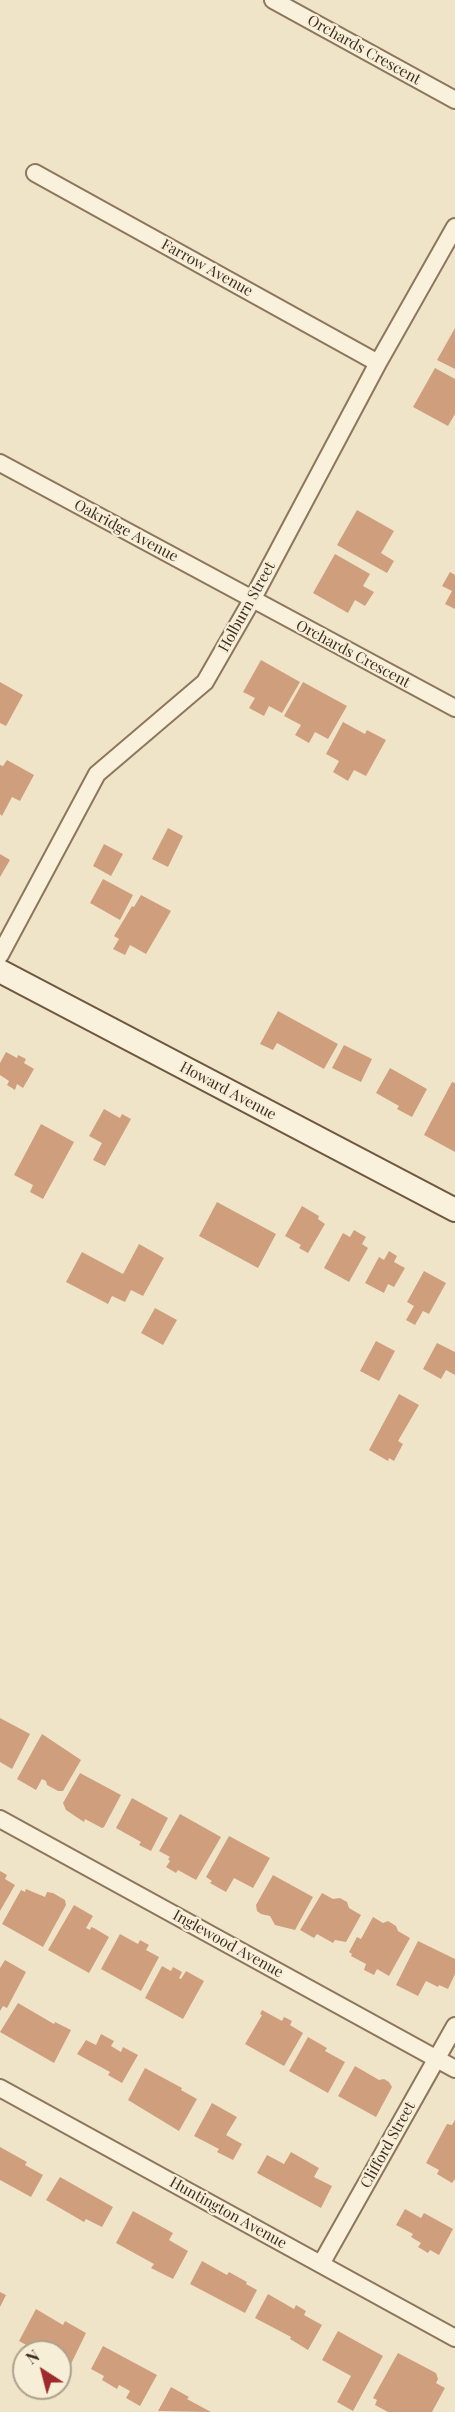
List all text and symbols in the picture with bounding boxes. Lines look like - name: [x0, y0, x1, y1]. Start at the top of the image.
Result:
- street label: Orchards Crescent: [304, 11, 424, 89]
- street label: Farrow Avenue: [158, 235, 256, 301]
- street label: Oakridge Avenue: [71, 496, 181, 566]
- street label: Holburn Street: [215, 559, 279, 655]
- street label: Orchards Crescent: [293, 616, 413, 692]
- street label: Howard Avenue: [177, 1058, 279, 1124]
- street label: Inglewood Avenue: [170, 1906, 286, 1982]
- street label: Clifford Street: [357, 2099, 419, 2191]
- street label: Huntington Avenue: [166, 2173, 290, 2253]
- north arrow: [12, 2340, 72, 2400]
- text: N: [21, 2345, 43, 2369]

